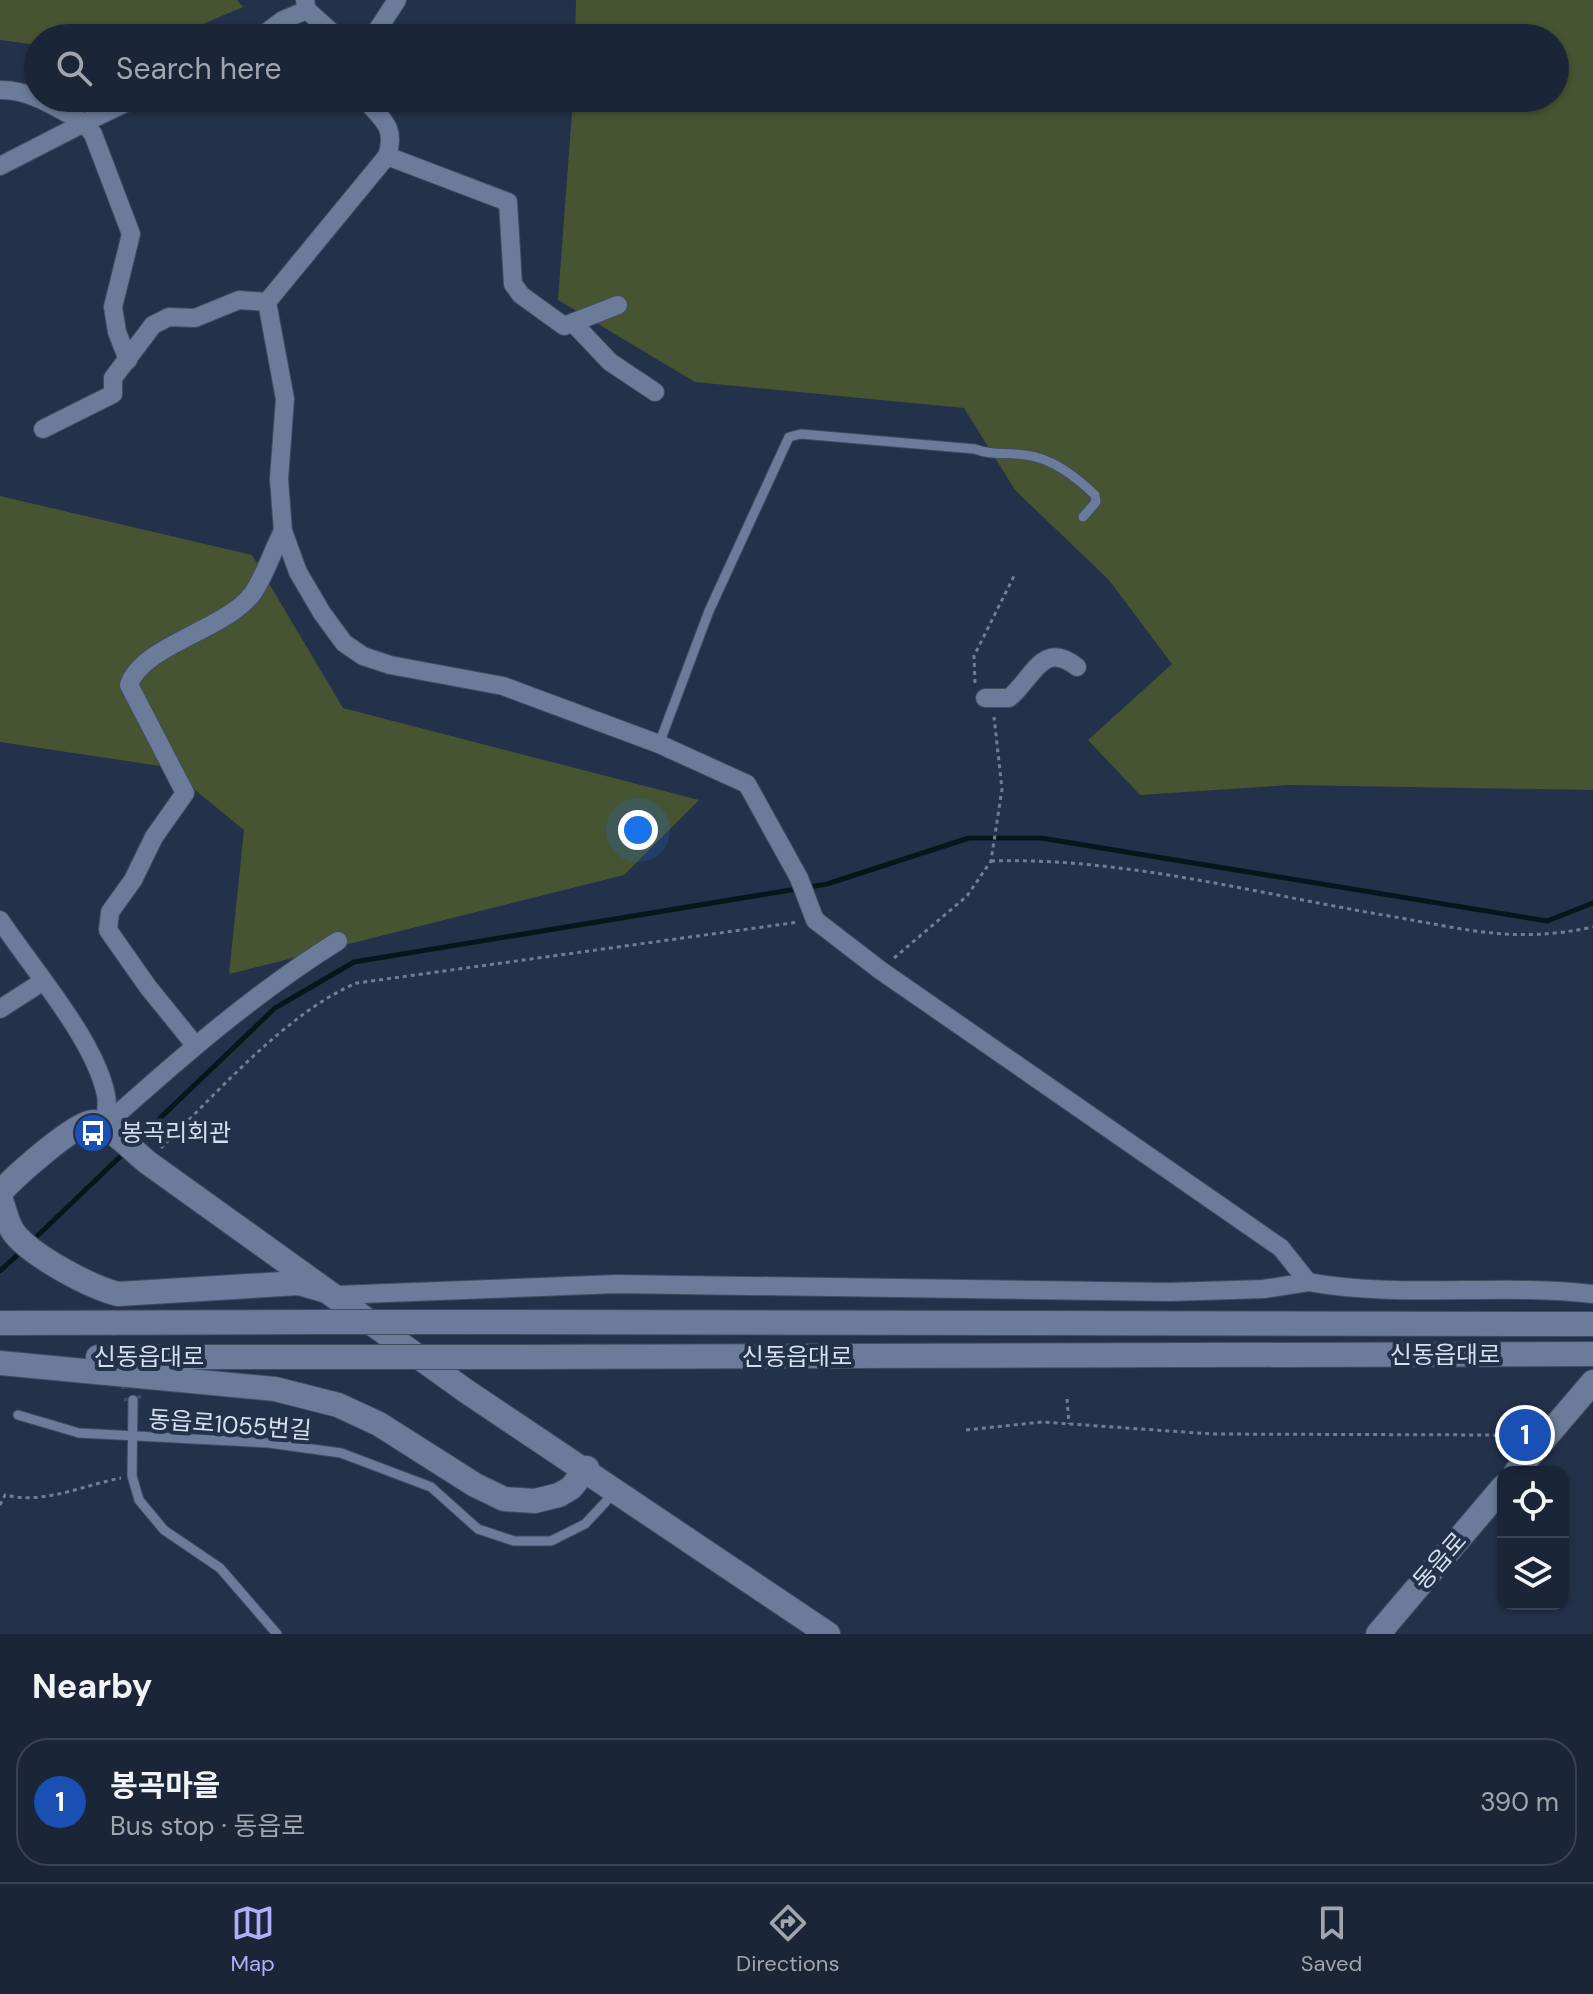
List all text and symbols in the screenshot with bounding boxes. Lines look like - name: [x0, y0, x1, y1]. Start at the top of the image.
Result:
- search box: [24, 24, 1569, 112]
- icon: search: [52, 46, 96, 90]
- text: Search here: [116, 49, 282, 88]
- your location: [618, 810, 658, 850]
- bus stop icon: 봉곡리회관: [72, 1112, 114, 1154]
- place label: 봉곡리회관: [121, 1117, 231, 1148]
- street label: 신동읍대로: [1390, 1339, 1500, 1370]
- street label: 신동읍대로: [94, 1341, 204, 1372]
- street label: 신동읍대로: [742, 1341, 852, 1372]
- street label: 동읍로1055번길: [147, 1403, 313, 1446]
- pin: 1: [1499, 1405, 1551, 1465]
- map controls: [1497, 1466, 1569, 1610]
- button: locate: [1497, 1466, 1569, 1538]
- street label: 동읍로: [1406, 1526, 1473, 1596]
- button: layers: [1497, 1538, 1569, 1610]
- text: Nearby: [32, 1664, 152, 1709]
- text: 봉곡마을: [110, 1766, 220, 1805]
- text: 1: [55, 1785, 65, 1819]
- text: 390 m: [1480, 1785, 1559, 1819]
- text: Bus stop · 동읍로: [110, 1809, 305, 1843]
- tab: Map: [231, 1901, 275, 1978]
- tab: Directions: [736, 1901, 840, 1978]
- tab: Saved: [1301, 1901, 1362, 1978]

